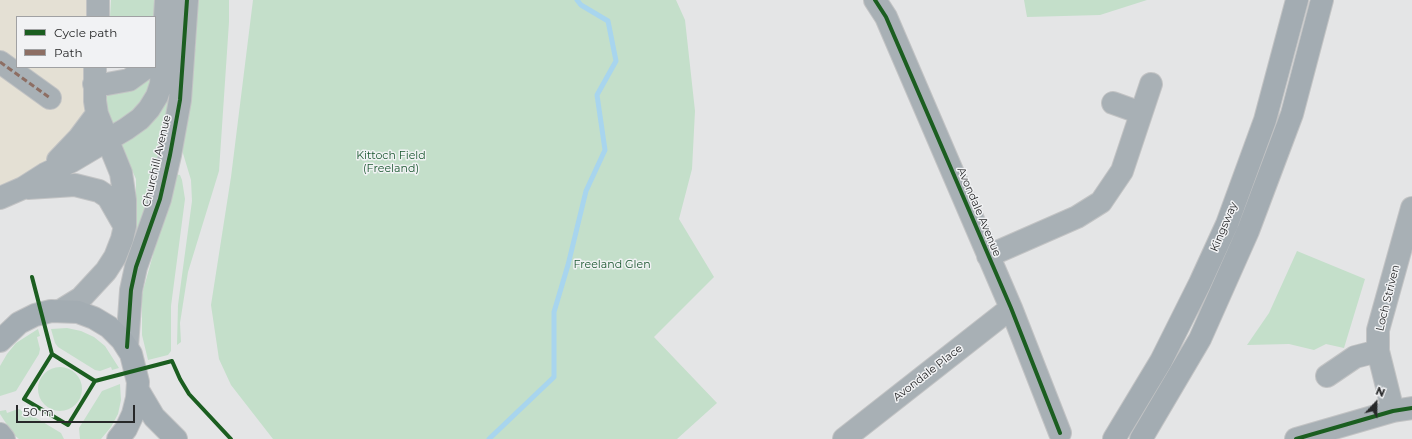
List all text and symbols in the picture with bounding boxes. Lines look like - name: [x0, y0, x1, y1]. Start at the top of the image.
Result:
- legend: [16, 16, 156, 68]
- text: Cycle path: [54, 25, 117, 40]
- text: Path: [54, 45, 83, 60]
- street label: Churchill Avenue: [140, 114, 174, 208]
- park label: Kittoch Field (Freeland): [356, 149, 426, 175]
- street label: Avondale Avenue: [954, 165, 1004, 259]
- street label: Kingsway: [1208, 200, 1240, 254]
- park label: Freeland Glen: [573, 258, 651, 272]
- street label: Loch Striven: [1373, 263, 1403, 333]
- street label: Avondale Place: [891, 342, 965, 404]
- north arrow: [1356, 383, 1396, 423]
- text: N: [1374, 384, 1387, 400]
- scale bar: [18, 397, 137, 423]
- text: 50 m: [23, 404, 54, 419]

